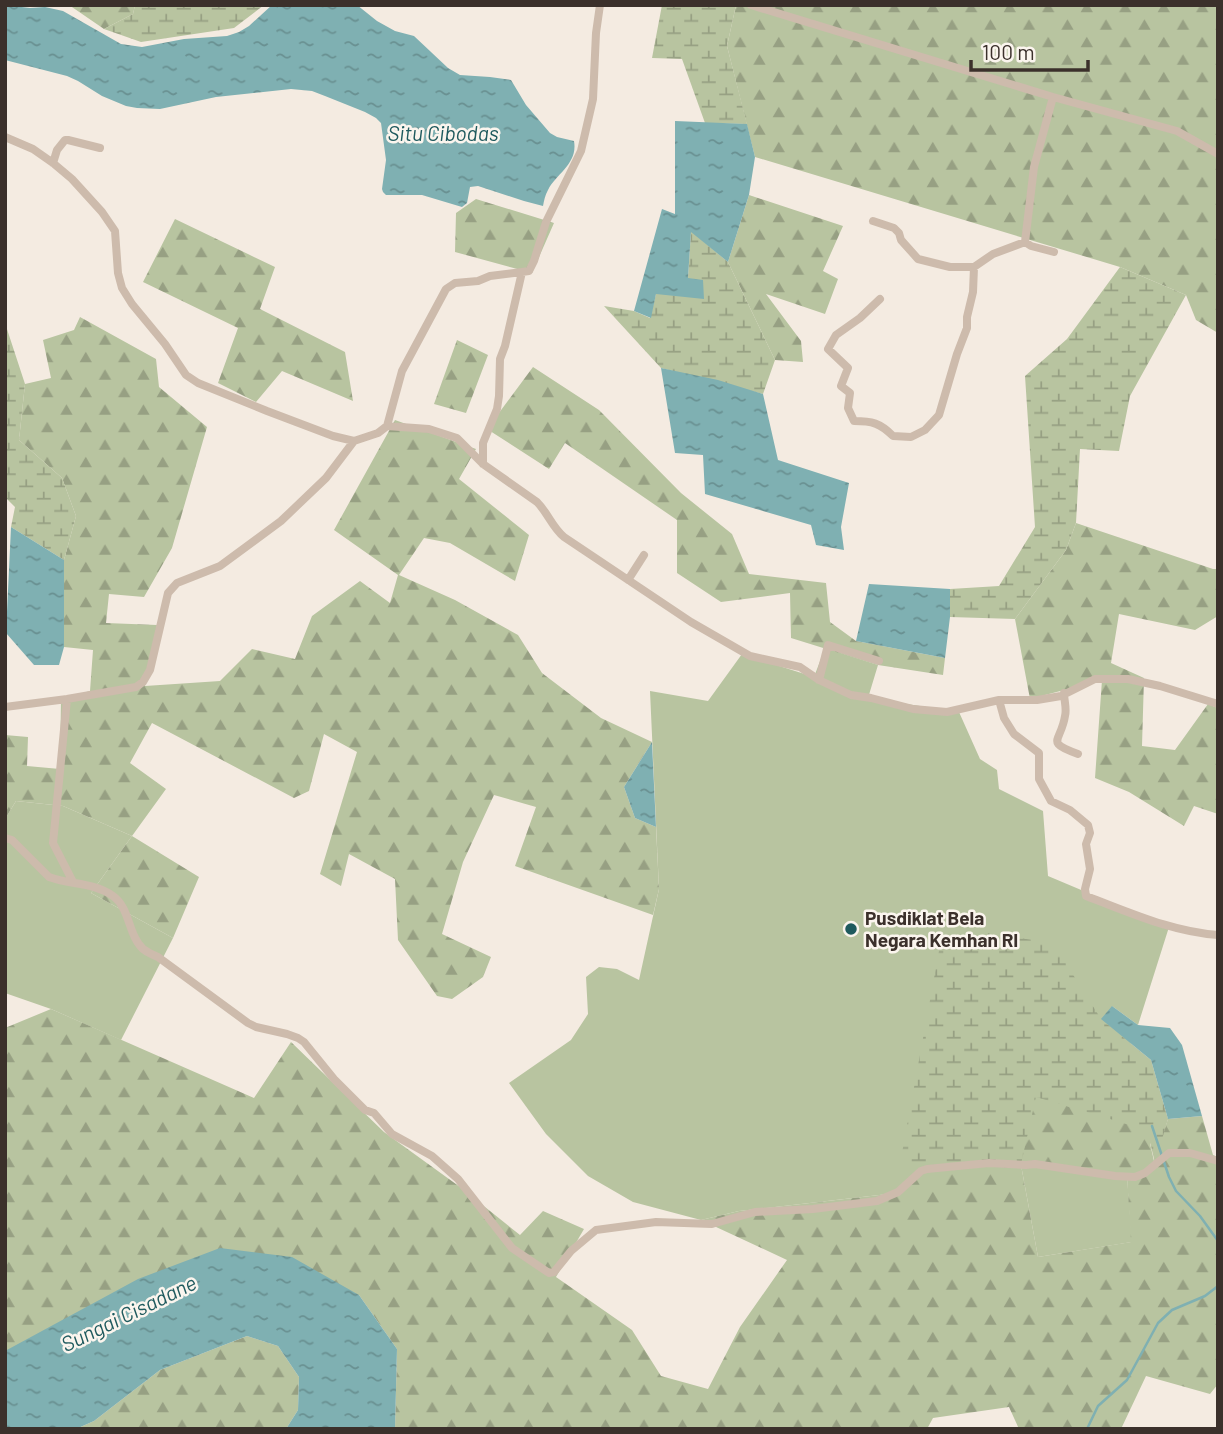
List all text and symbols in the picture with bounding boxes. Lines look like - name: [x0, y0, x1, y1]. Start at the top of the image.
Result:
- scale bar: [971, 28, 1088, 72]
- text: 100 m: [982, 39, 1035, 64]
- water label: Situ Cibodas: [387, 120, 499, 145]
- place label: Pusdiklat Bela Negara Kemhan RI: [865, 906, 1018, 951]
- marker: Pusdiklat Bela Negara Kemhan RI: [843, 921, 859, 937]
- water label: Sungai Cisadane: [57, 1269, 200, 1356]

